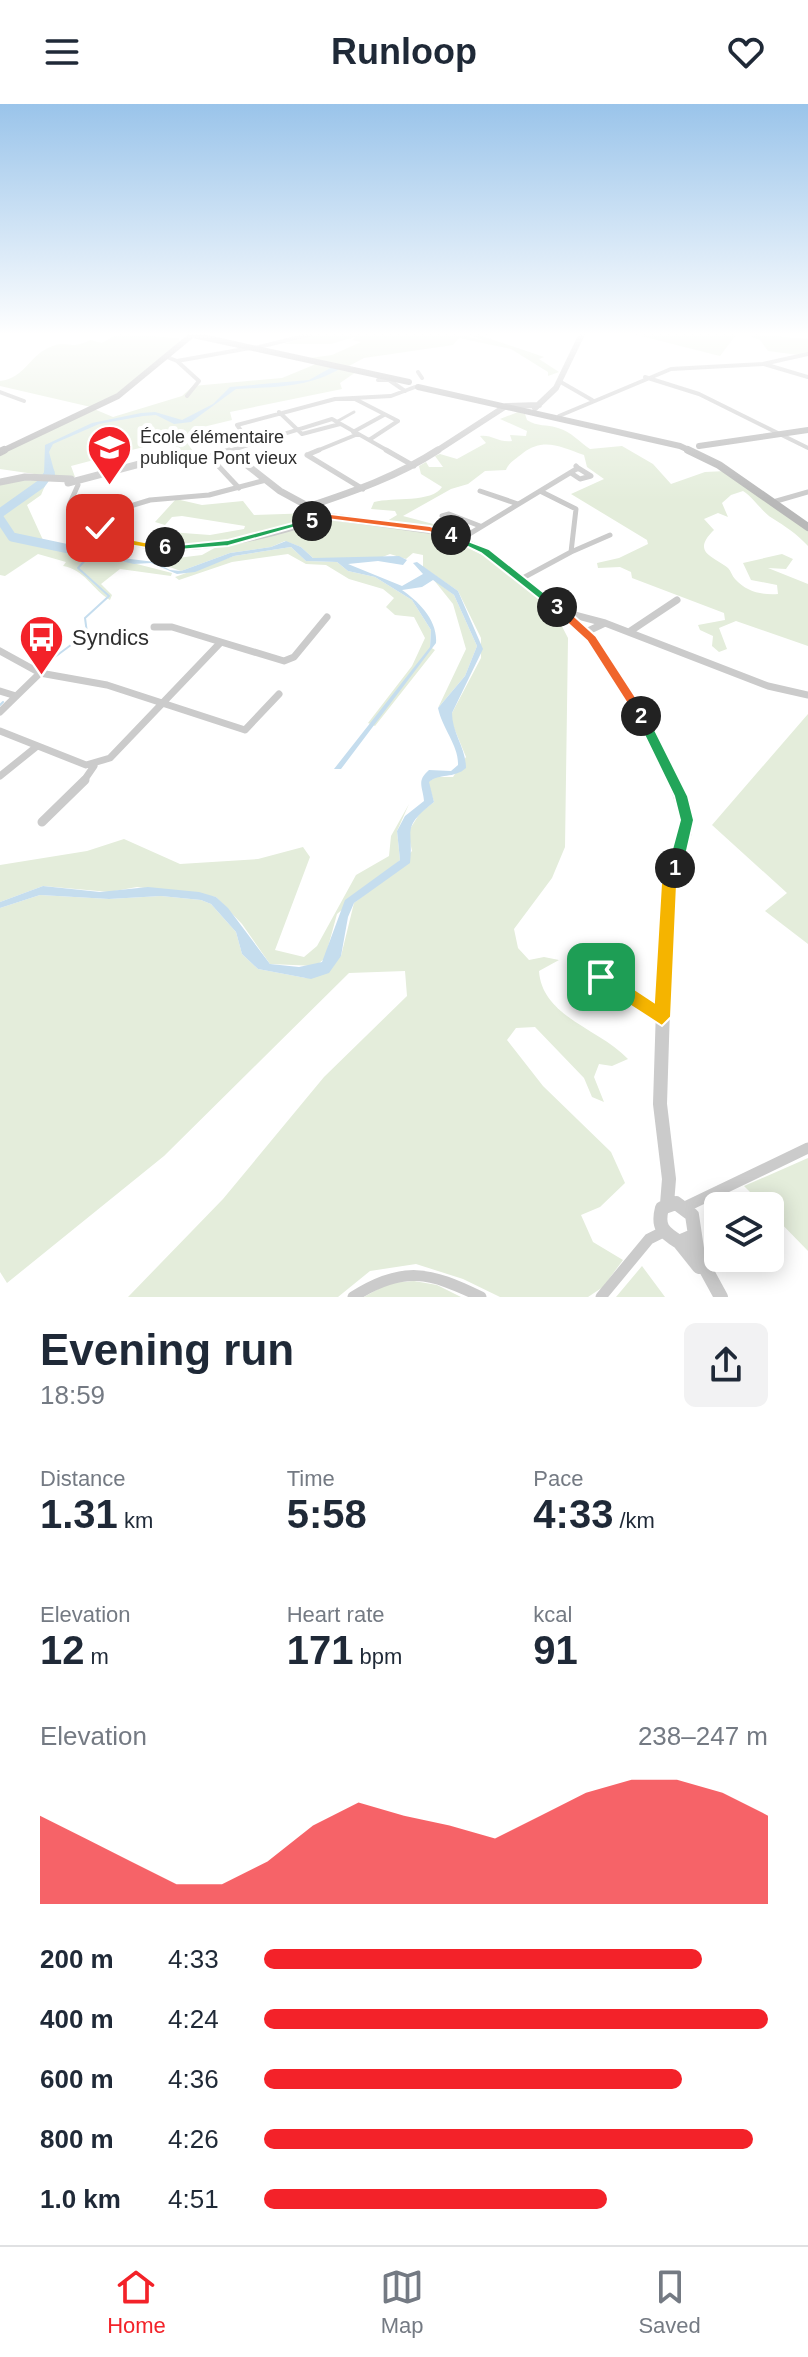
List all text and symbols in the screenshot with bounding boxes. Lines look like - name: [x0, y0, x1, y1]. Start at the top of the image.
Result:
- icon: menu: [40, 30, 84, 74]
- icon: heart: [724, 30, 768, 74]
- text: Runloop: [331, 31, 477, 72]
- school or university icon: École élémentaire publique Pont vieux: [85, 423, 133, 486]
- place label: École élémentaire publique Pont vieux: [140, 427, 297, 468]
- pin: [66, 494, 134, 562]
- pin: 5: [292, 501, 332, 541]
- icon: check: [78, 506, 122, 550]
- text: 5: [306, 508, 318, 533]
- pin: 4: [431, 515, 471, 555]
- text: 4: [445, 522, 457, 547]
- pin: 6: [145, 527, 185, 567]
- text: 6: [159, 534, 171, 559]
- pin: 3: [537, 587, 577, 627]
- text: 3: [551, 594, 563, 619]
- bus stop icon: Syndics: [17, 613, 65, 676]
- place label: Syndics: [72, 625, 149, 650]
- pin: 2: [621, 696, 661, 736]
- text: 2: [635, 703, 647, 728]
- pin: 1: [655, 848, 695, 888]
- text: 1: [669, 855, 681, 880]
- pin: [567, 943, 635, 1011]
- icon: arrive: [579, 955, 623, 999]
- map controls: [704, 1192, 784, 1272]
- button: layers: [704, 1192, 784, 1272]
- button: share: [684, 1323, 768, 1407]
- text: Evening run: [40, 1325, 294, 1374]
- text: 18:59: [40, 1380, 105, 1410]
- text: Distance: [40, 1466, 126, 1491]
- text: Time: [287, 1466, 335, 1491]
- text: Pace: [533, 1466, 583, 1491]
- text: 1.31: [40, 1492, 118, 1536]
- text: 5:58: [287, 1492, 367, 1536]
- text: 4:33: [533, 1492, 613, 1536]
- text: km: [118, 1508, 153, 1533]
- text: /km: [613, 1508, 655, 1533]
- text: Elevation: [40, 1602, 131, 1627]
- text: Heart rate: [287, 1602, 384, 1627]
- text: kcal: [533, 1602, 572, 1627]
- text: 12: [40, 1628, 85, 1672]
- text: 171: [287, 1628, 353, 1672]
- text: 91: [533, 1628, 578, 1672]
- text: m: [85, 1644, 109, 1669]
- text: bpm: [353, 1644, 402, 1669]
- text: Elevation: [40, 1721, 147, 1751]
- text: 238–247 m: [638, 1721, 768, 1751]
- text: 200 m: [40, 1944, 114, 1974]
- text: 4:33: [168, 1944, 219, 1974]
- text: 400 m: [40, 2004, 114, 2034]
- text: 4:24: [168, 2004, 219, 2034]
- text: 600 m: [40, 2064, 114, 2094]
- text: 4:36: [168, 2064, 219, 2094]
- text: 800 m: [40, 2124, 114, 2154]
- text: 4:26: [168, 2124, 219, 2154]
- text: 1.0 km: [40, 2184, 121, 2214]
- text: 4:51: [168, 2184, 219, 2214]
- tab: Home: [107, 2265, 166, 2339]
- tab: Map: [380, 2265, 424, 2339]
- tab: Saved: [638, 2265, 701, 2339]

